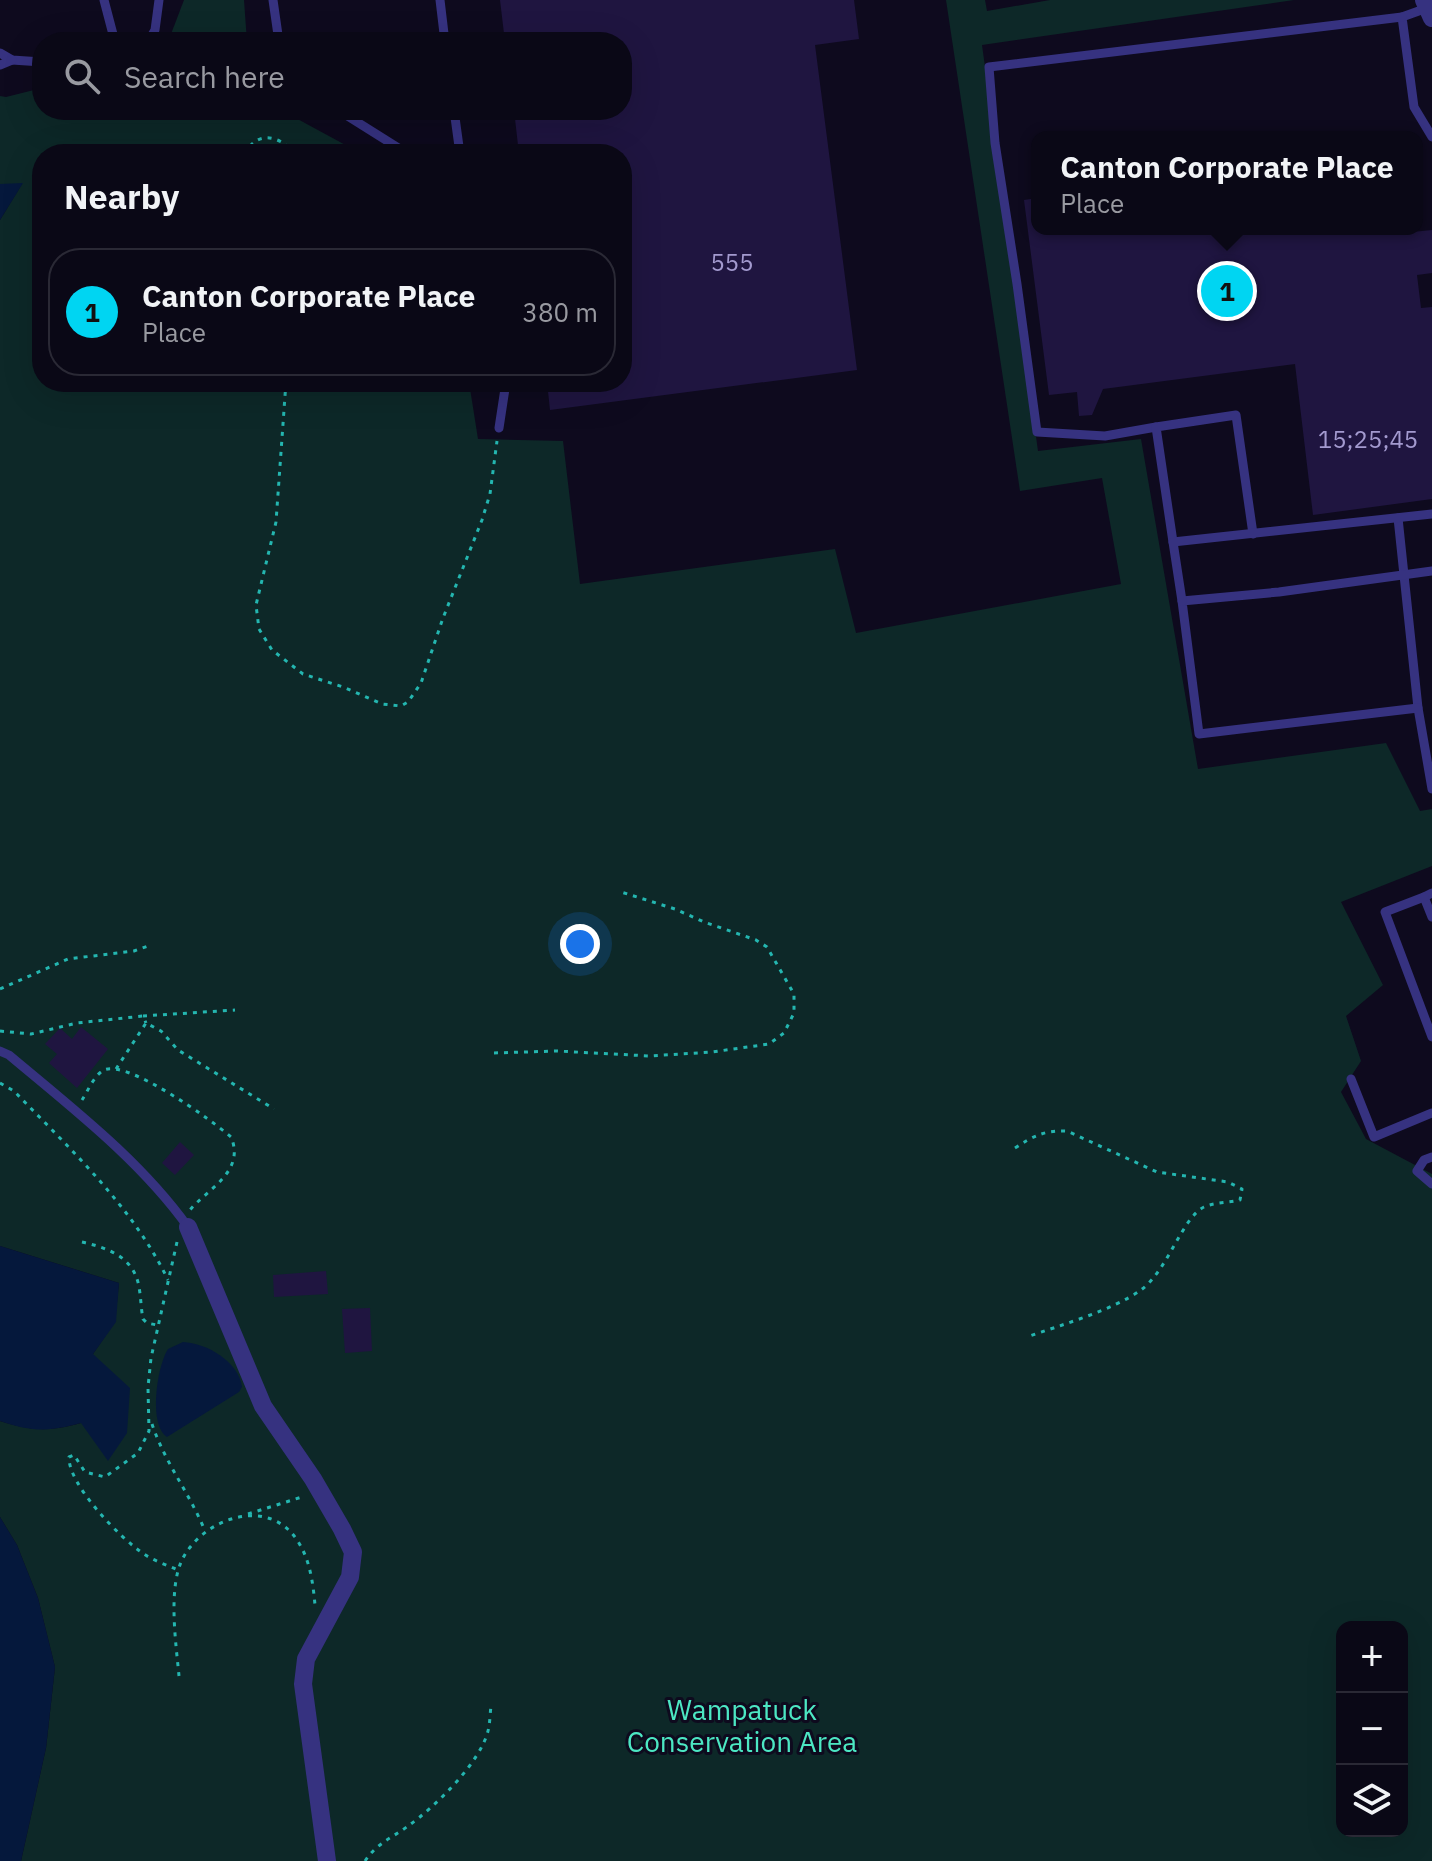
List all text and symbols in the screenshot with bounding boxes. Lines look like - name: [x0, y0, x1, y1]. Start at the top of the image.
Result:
- search box: [32, 32, 632, 120]
- icon: search: [60, 54, 104, 98]
- text: Search here: [124, 57, 285, 96]
- popup: [1031, 131, 1423, 235]
- text: Canton Corporate Place: [1060, 147, 1394, 186]
- text: Nearby: [64, 174, 179, 218]
- text: Place: [1060, 186, 1124, 220]
- house number: 555: [710, 246, 754, 278]
- pin: 1: [1201, 261, 1253, 321]
- text: Canton Corporate Place: [142, 276, 475, 315]
- text: 1: [84, 295, 100, 329]
- text: 380 m: [522, 295, 598, 329]
- text: Place: [142, 315, 206, 349]
- house number: 15;25;45: [1318, 423, 1418, 455]
- your location: [560, 924, 600, 964]
- map controls: [1336, 1621, 1408, 1837]
- button: +: [1336, 1621, 1408, 1693]
- park label: Wampatuck Conservation Area: [627, 1691, 857, 1760]
- button: −: [1336, 1693, 1408, 1765]
- button: layers: [1336, 1765, 1408, 1837]

